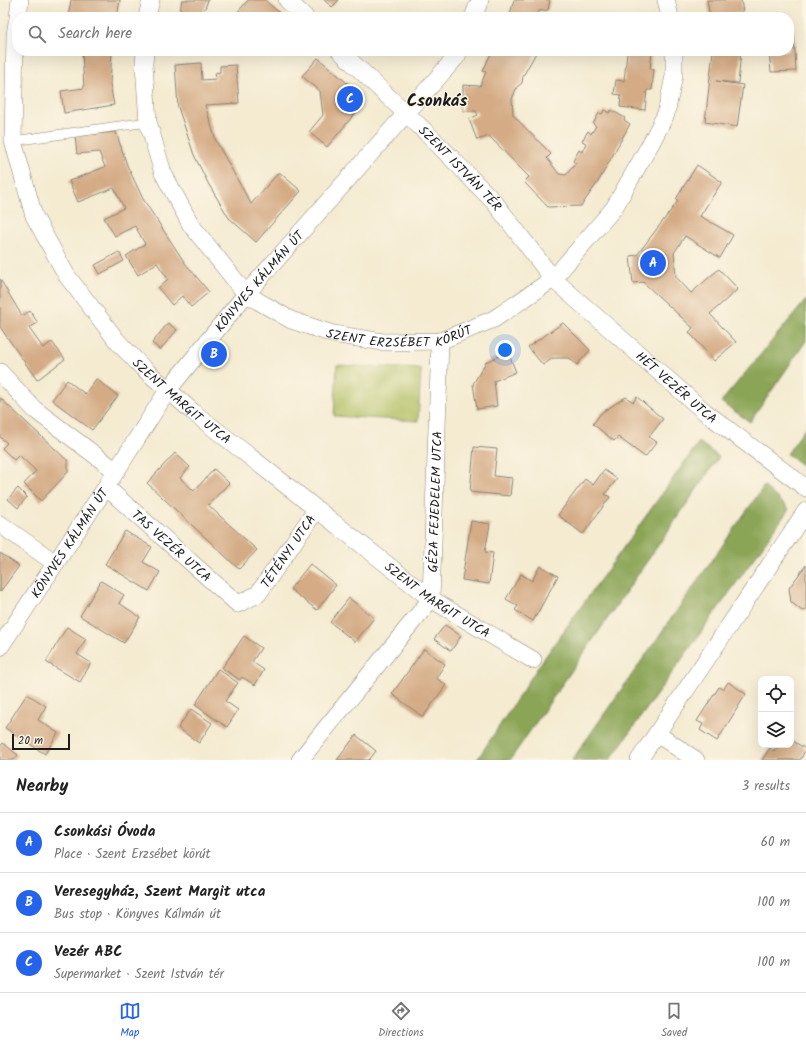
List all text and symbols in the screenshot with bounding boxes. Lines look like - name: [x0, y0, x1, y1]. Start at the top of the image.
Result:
- search box: [12, 12, 794, 56]
- text: Search here: [58, 22, 132, 46]
- icon: search: [26, 23, 48, 45]
- pin: C: [337, 84, 363, 114]
- district label: Csonkás: [407, 88, 467, 115]
- street label: SZENT ISTVÁN TÉR: [413, 121, 507, 216]
- street label: KÖNYVES KÁLMÁN ÚT: [210, 226, 310, 337]
- pin: A: [640, 248, 666, 278]
- street label: SZENT ERZSÉBET KÖRÚT: [323, 320, 476, 354]
- pin: B: [201, 339, 227, 369]
- your location: [495, 340, 515, 360]
- street label: HÉT VEZÉR UTCA: [630, 347, 721, 430]
- street label: SZENT MARGIT UTCA: [127, 354, 235, 450]
- street label: GÉZA FEJEDELEM UTCA: [423, 430, 449, 573]
- street label: KÖNYVES KÁLMÁN ÚT: [26, 484, 115, 603]
- street label: TAS VEZÉR UTCA: [126, 505, 215, 588]
- street label: TÉTÉNYI UTCA: [256, 511, 322, 593]
- street label: SZENT MARGIT UTCA: [379, 557, 494, 644]
- map controls: [758, 676, 794, 748]
- button: locate: [758, 676, 794, 712]
- button: layers: [758, 712, 794, 748]
- scale bar: [12, 732, 70, 751]
- text: 20 m: [18, 732, 43, 750]
- text: Nearby: [16, 773, 68, 800]
- text: 3 results: [742, 776, 790, 797]
- text: Csonkási Óvoda: [54, 820, 155, 844]
- text: A: [25, 832, 33, 853]
- text: 60 m: [761, 832, 790, 853]
- text: Place · Szent Erzsébet körút: [54, 844, 210, 865]
- text: Veresegyház, Szent Margit utca: [54, 880, 265, 904]
- text: B: [25, 892, 33, 913]
- text: 100 m: [757, 892, 790, 913]
- text: Bus stop · Könyves Kálmán út: [54, 904, 221, 925]
- text: Vezér ABC: [54, 940, 123, 964]
- text: C: [25, 952, 33, 973]
- text: 100 m: [757, 952, 790, 973]
- text: Supermarket · Szent István tér: [54, 964, 224, 985]
- tab: Map: [119, 1000, 141, 1042]
- tab: Directions: [378, 1000, 424, 1042]
- tab: Saved: [661, 1000, 687, 1042]

